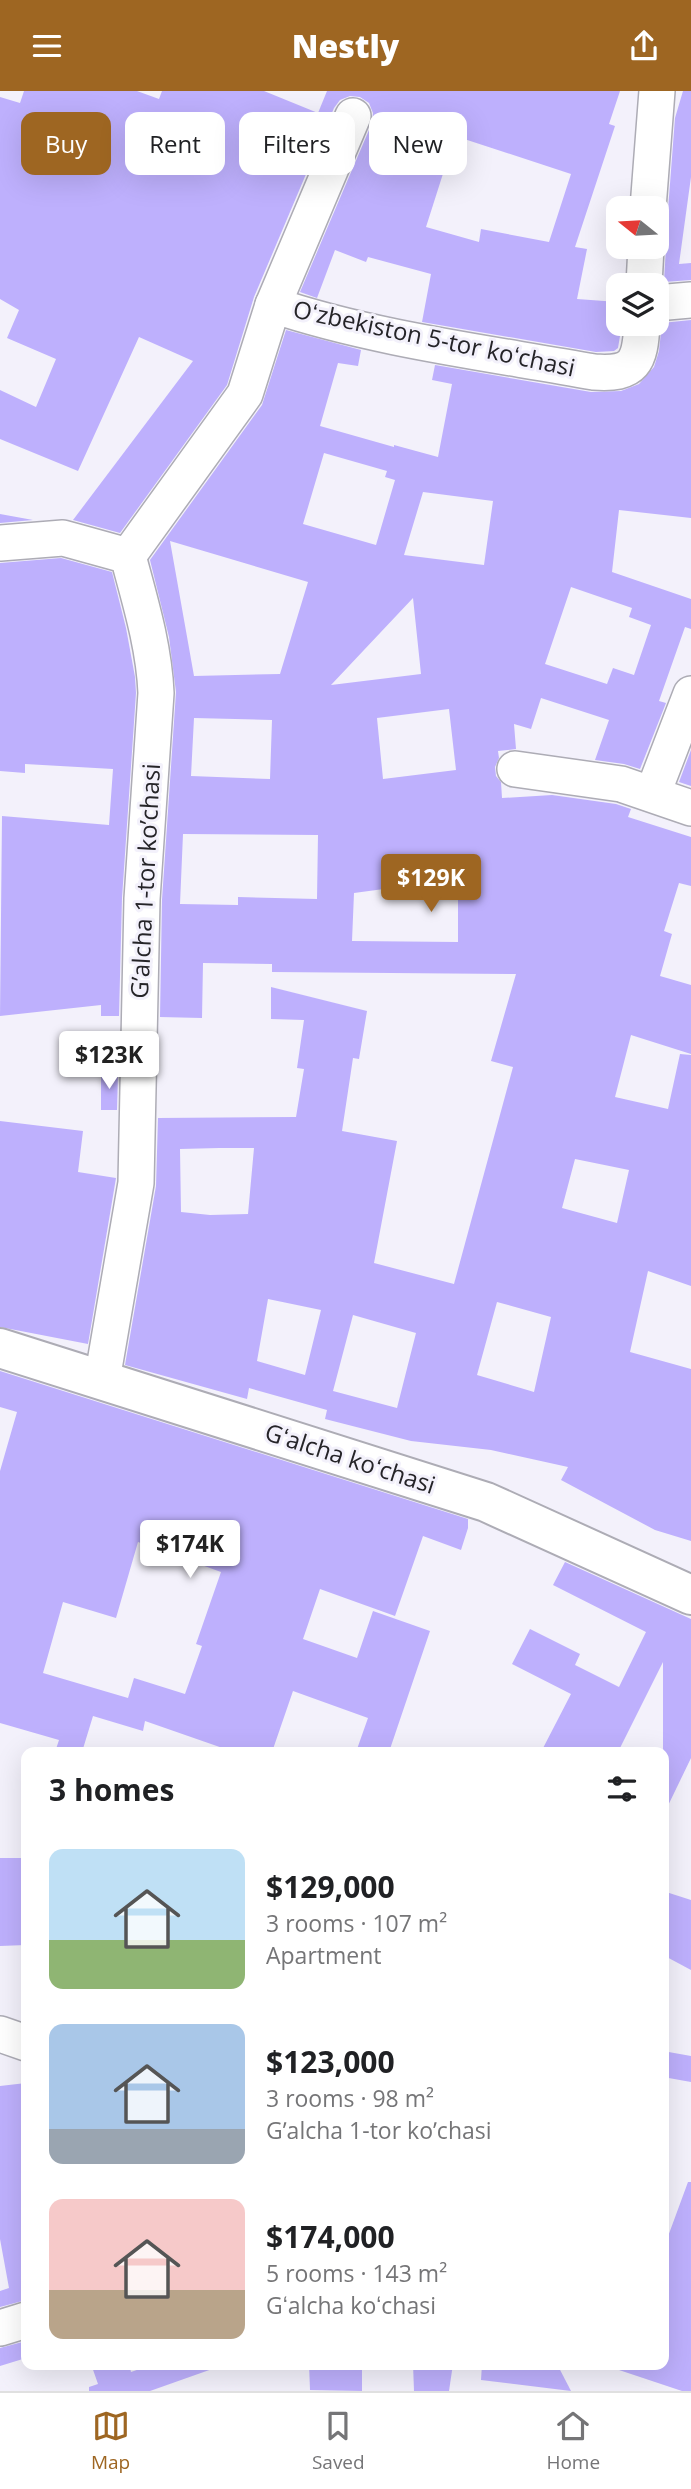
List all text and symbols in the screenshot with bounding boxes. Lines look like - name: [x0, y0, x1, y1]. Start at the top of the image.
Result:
- text: Nestly: [292, 24, 399, 67]
- icon: menu: [28, 27, 66, 65]
- icon: share: [625, 27, 663, 65]
- chip: Buy: [21, 112, 111, 175]
- chip: Rent: [125, 112, 225, 175]
- chip: Filters: [239, 112, 355, 175]
- chip: New: [369, 112, 467, 175]
- north arrow: [606, 196, 668, 259]
- map controls: [606, 196, 669, 336]
- button: layers: [606, 273, 669, 336]
- street label: Oʻzbekiston 5-tor koʻchasi: [290, 292, 578, 384]
- street label: Gʼalcha 1-tor koʼchasi: [122, 763, 167, 999]
- pin: $129K: [382, 855, 480, 914]
- text: $129K: [397, 861, 465, 893]
- pin: $123K: [60, 1031, 158, 1091]
- text: $123K: [75, 1038, 143, 1070]
- street label: Gʻalcha koʻchasi: [261, 1414, 440, 1501]
- pin: $174K: [141, 1521, 239, 1580]
- text: $174K: [156, 1527, 224, 1559]
- text: 3 homes: [49, 1769, 174, 1810]
- icon: filters: [603, 1770, 641, 1808]
- text: $129,000: [266, 1866, 395, 1907]
- icon: home: [105, 1877, 189, 1961]
- text: 3 rooms · 107 m²: [266, 1907, 447, 1939]
- text: Apartment: [266, 1939, 382, 1971]
- text: $123,000: [266, 2041, 395, 2082]
- icon: home: [105, 2052, 189, 2136]
- text: 3 rooms · 98 m²: [266, 2082, 434, 2114]
- text: Gʼalcha 1-tor koʼchasi: [266, 2114, 492, 2146]
- text: $174,000: [266, 2216, 395, 2257]
- icon: home: [105, 2227, 189, 2311]
- text: 5 rooms · 143 m²: [266, 2257, 447, 2289]
- text: Gʻalcha koʻchasi: [266, 2289, 436, 2321]
- tab: Map: [91, 2407, 130, 2475]
- tab: Saved: [312, 2407, 365, 2475]
- tab: Home: [546, 2407, 600, 2475]

